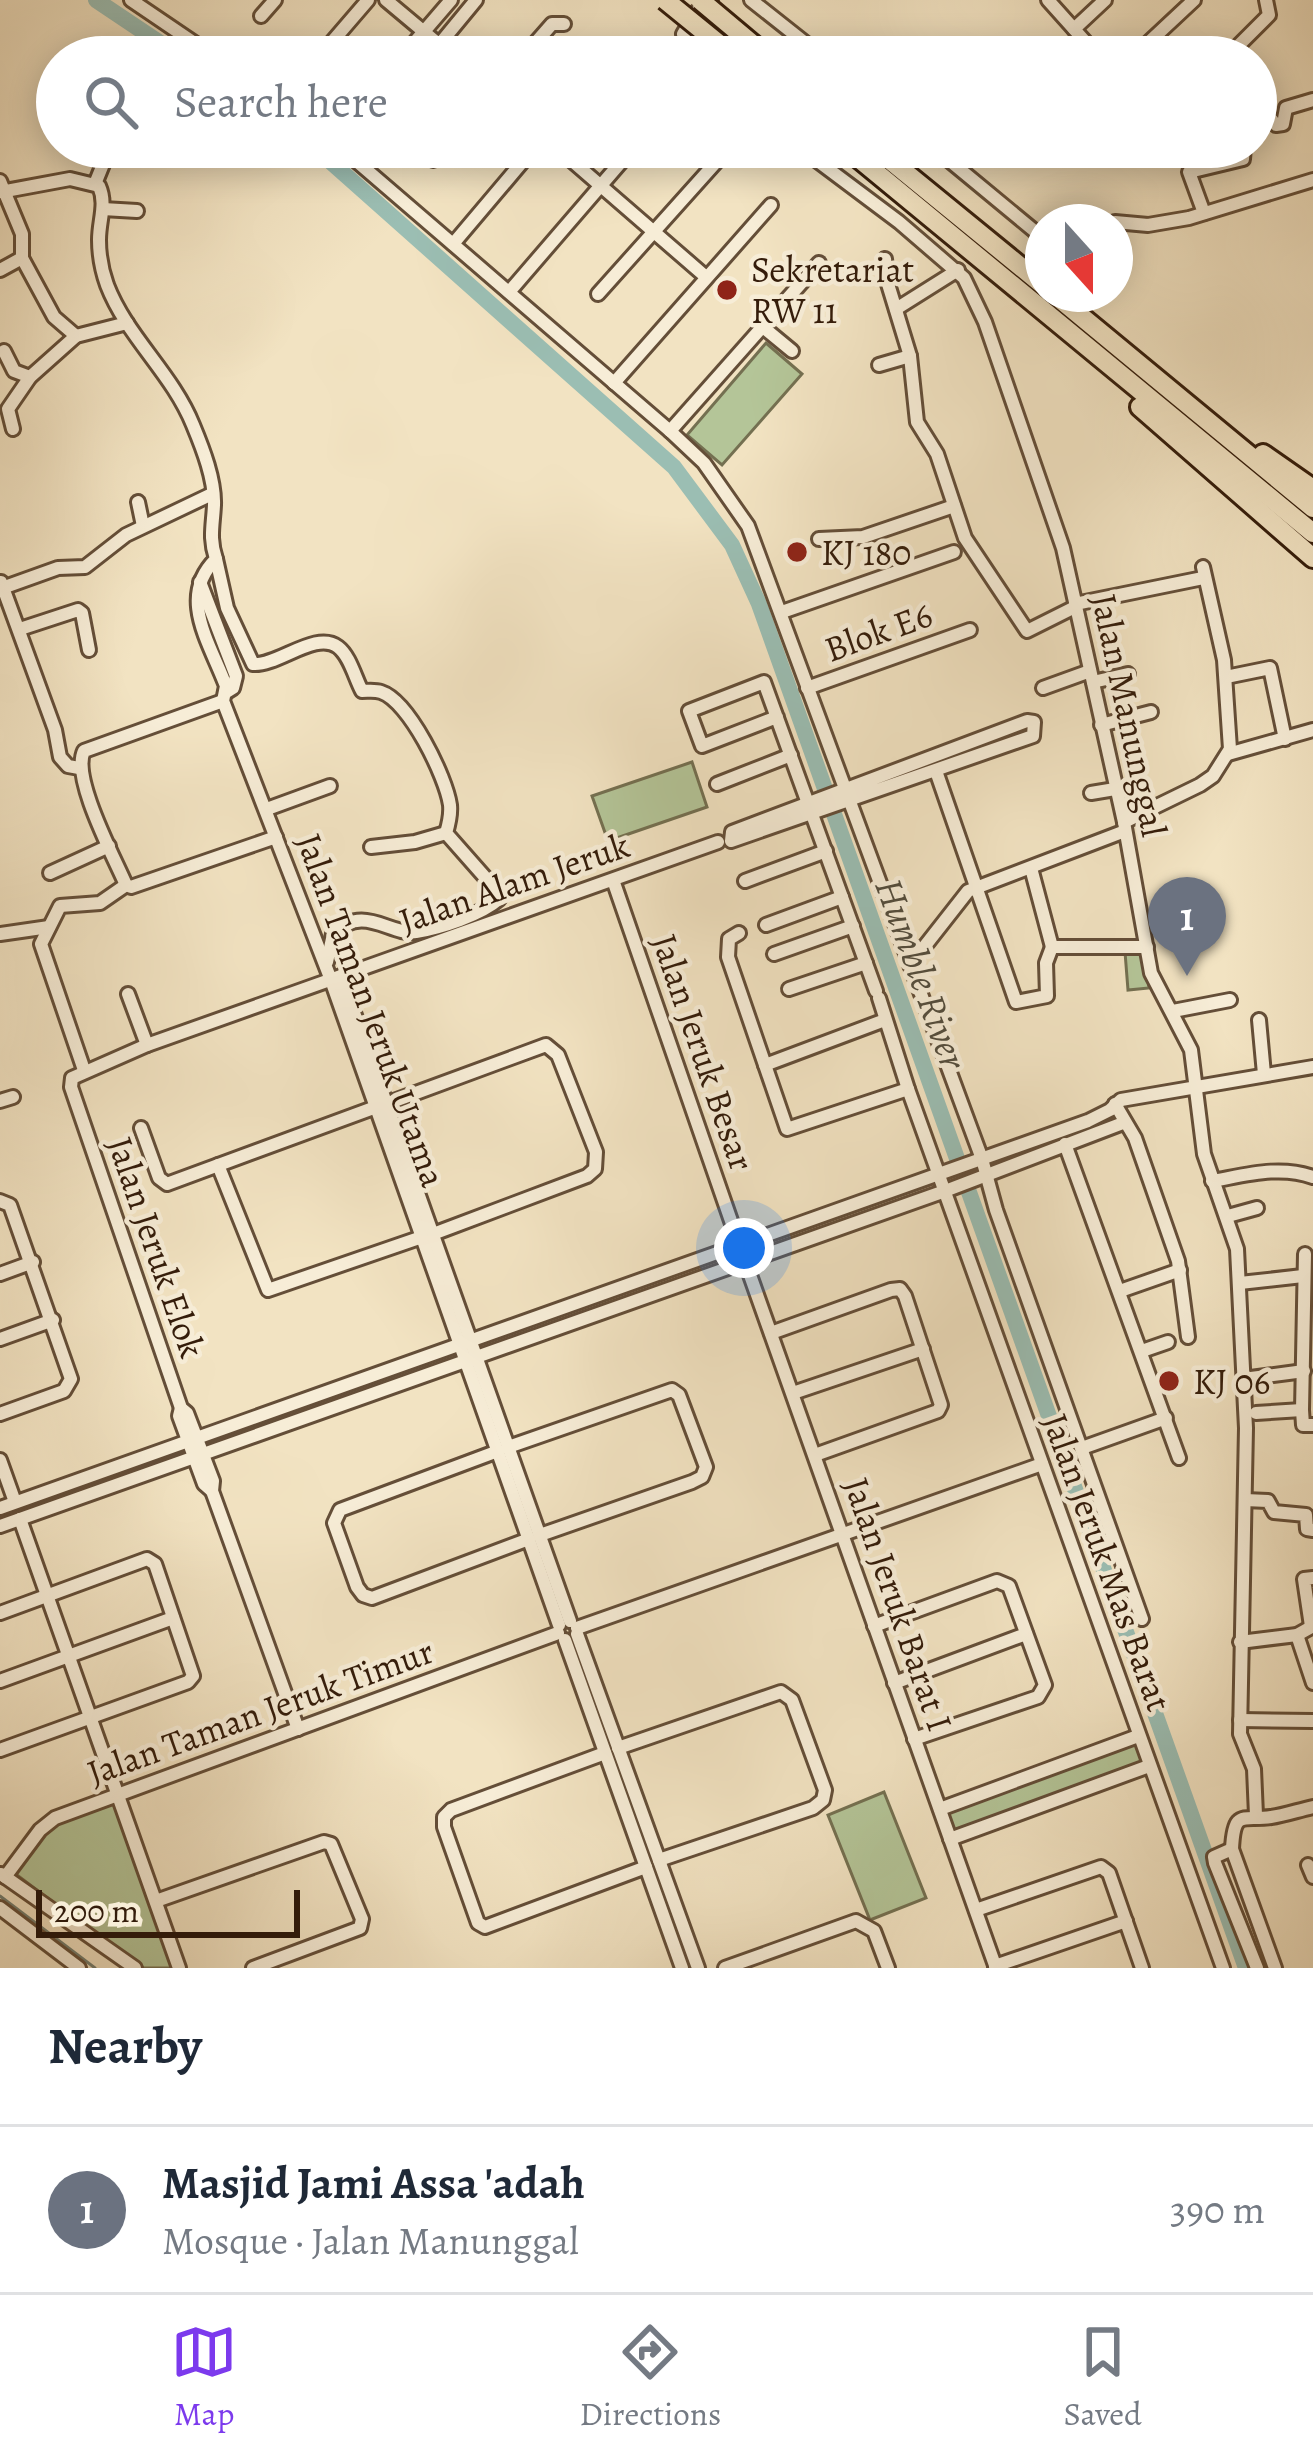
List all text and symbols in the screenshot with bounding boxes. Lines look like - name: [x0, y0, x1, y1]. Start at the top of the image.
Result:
- search box: [36, 36, 1277, 168]
- icon: search: [78, 69, 144, 135]
- text: Search here: [174, 71, 388, 133]
- north arrow: [1025, 204, 1133, 312]
- place label: Sekretariat RW 11: [751, 245, 914, 335]
- marker: Sekretariat RW 11: [714, 277, 740, 303]
- place label: KJ 180: [821, 528, 911, 577]
- marker: KJ 180: [784, 539, 810, 565]
- street label: Blok E6: [818, 589, 939, 673]
- street label: Jalan Manunggal: [1080, 589, 1179, 841]
- street label: Jalan Alam Jeruk: [393, 820, 636, 945]
- street label: Jalan Taman Jeruk Utama: [285, 827, 458, 1194]
- water label: Humble River: [863, 871, 981, 1077]
- pin: 1: [1148, 877, 1226, 976]
- street label: Jalan Jeruk Besar: [640, 927, 767, 1177]
- street label: Jalan Jeruk Elok: [96, 1130, 217, 1364]
- your location: [714, 1218, 774, 1278]
- place label: KJ 06: [1193, 1357, 1270, 1406]
- marker: KJ 06: [1156, 1368, 1182, 1394]
- street label: Jalan Jeruk Mas Barat: [1031, 1406, 1184, 1718]
- street label: Jalan Jeruk Barat I: [832, 1471, 965, 1737]
- street label: Jalan Taman Jeruk Timur: [80, 1626, 440, 1797]
- scale bar: [36, 1884, 300, 1937]
- text: 200 m: [54, 1888, 139, 1933]
- text: Nearby: [48, 2011, 202, 2081]
- text: Masjid Jami Assa 'adah: [162, 2152, 585, 2214]
- text: 1: [80, 2183, 94, 2236]
- text: 390 m: [1170, 2183, 1265, 2236]
- text: Mosque · Jalan Manunggal: [162, 2214, 579, 2267]
- tab: Map: [171, 2319, 237, 2436]
- tab: Directions: [580, 2319, 721, 2436]
- tab: Saved: [1064, 2319, 1142, 2436]

